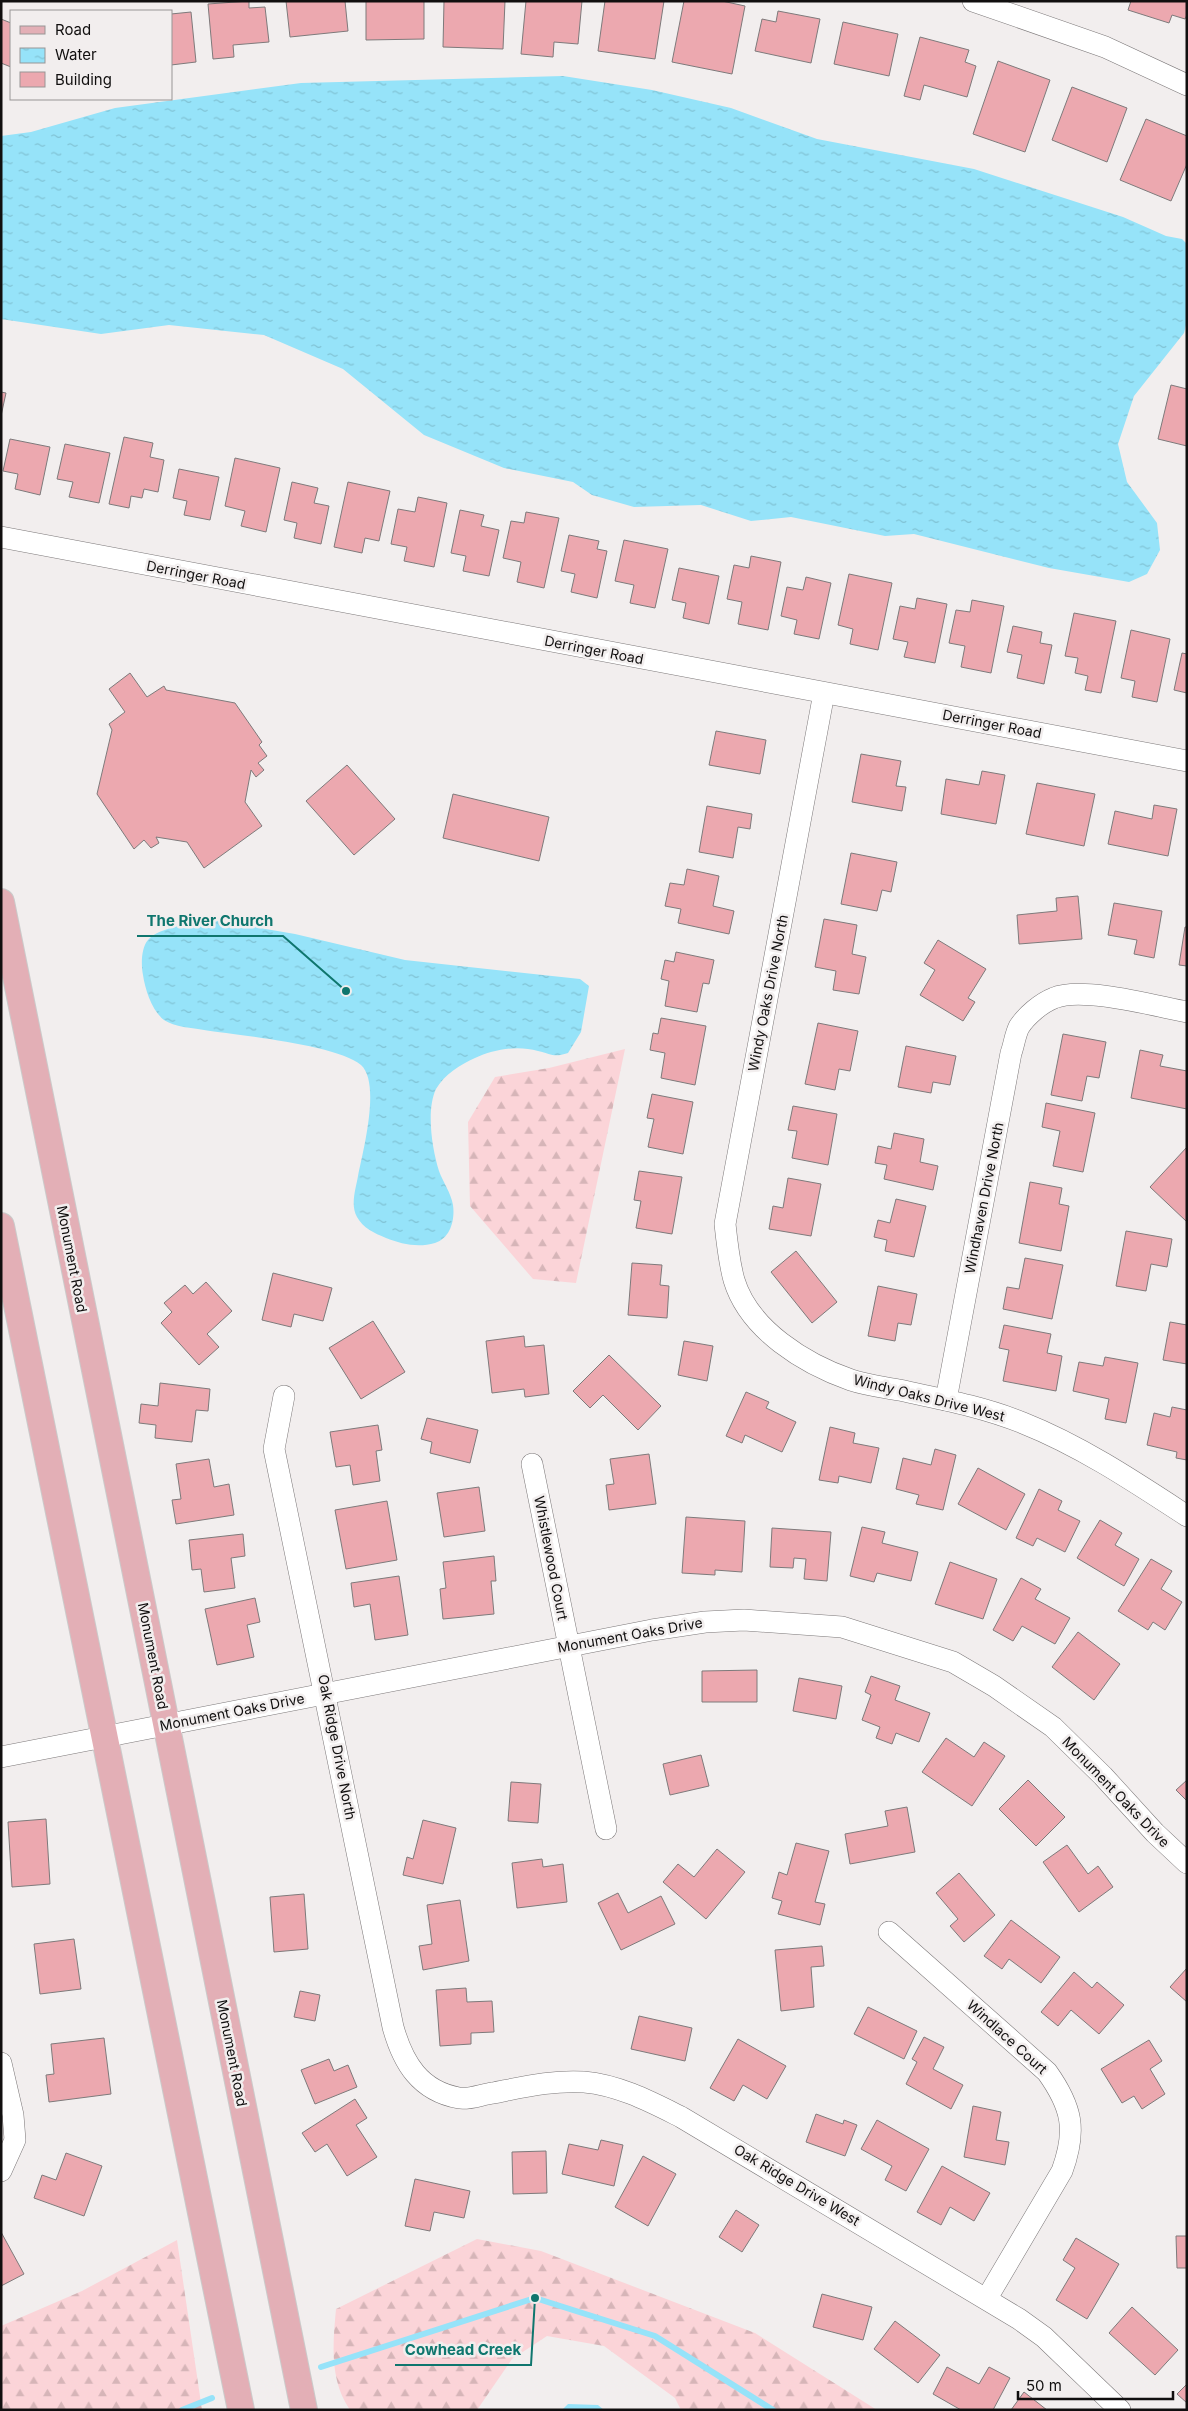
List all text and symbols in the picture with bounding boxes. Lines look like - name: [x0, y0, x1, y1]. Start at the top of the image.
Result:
- legend: [10, 10, 172, 100]
- text: Road: [55, 20, 91, 39]
- text: Water: [55, 45, 97, 64]
- text: Building: [55, 70, 112, 89]
- street label: Derringer Road: [145, 557, 247, 592]
- street label: Derringer Road: [543, 632, 645, 667]
- street label: Derringer Road: [941, 706, 1043, 741]
- callout: The River Church: [137, 906, 283, 936]
- text: The River Church: [147, 911, 273, 930]
- street label: Windy Oaks Drive North: [744, 913, 791, 1073]
- street label: Windhaven Drive North: [960, 1121, 1007, 1275]
- street label: Monument Road: [54, 1204, 91, 1314]
- street label: Windy Oaks Drive West: [852, 1370, 1007, 1425]
- street label: Whistlewood Court: [531, 1494, 572, 1622]
- street label: Monument Road: [135, 1601, 172, 1711]
- street label: Monument Oaks Drive: [556, 1613, 704, 1656]
- street label: Oak Ridge Drive North: [315, 1673, 360, 1821]
- street label: Monument Oaks Drive: [158, 1689, 306, 1734]
- street label: Monument Oaks Drive: [1059, 1733, 1174, 1850]
- street label: Windlace Court: [964, 1996, 1051, 2077]
- street label: Monument Road: [214, 1998, 251, 2108]
- street label: Oak Ridge Drive West: [731, 2140, 864, 2229]
- callout: Cowhead Creek: [395, 2335, 531, 2365]
- text: Cowhead Creek: [405, 2340, 521, 2359]
- scale bar: [1018, 2368, 1173, 2400]
- text: 50 m: [1026, 2376, 1062, 2395]

